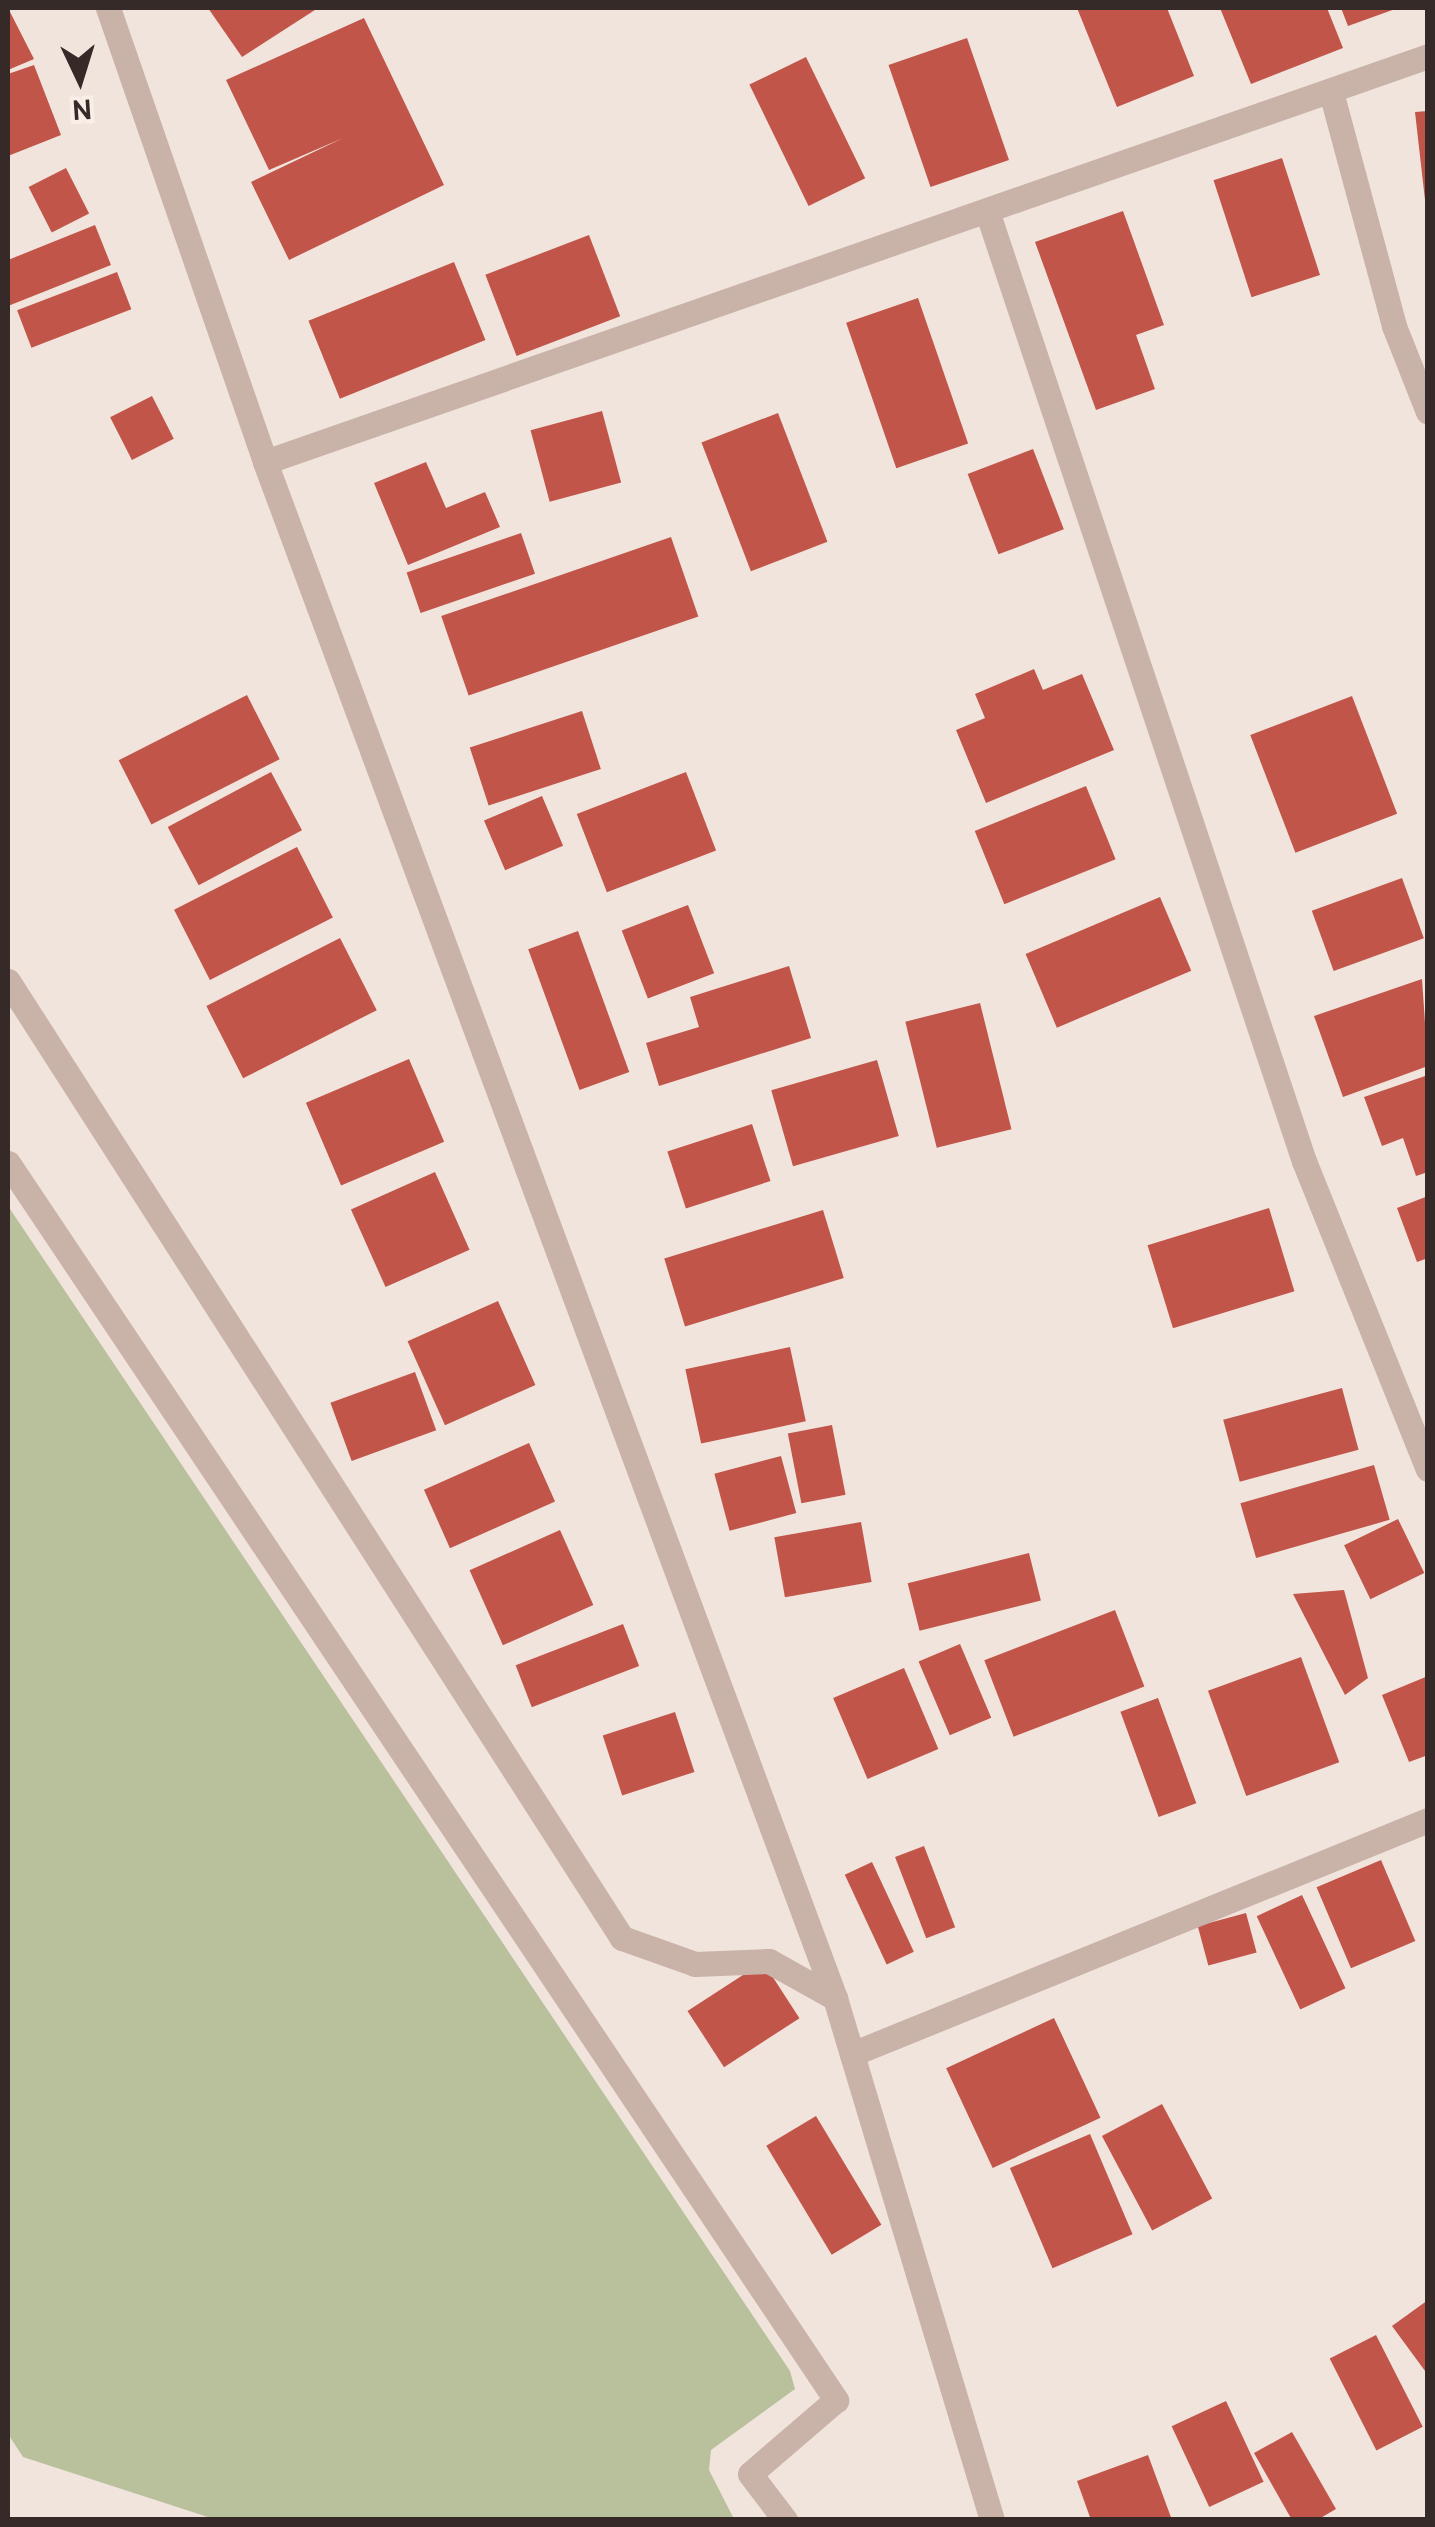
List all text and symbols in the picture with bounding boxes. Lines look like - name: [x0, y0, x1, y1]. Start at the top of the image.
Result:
- north arrow: [30, 30, 130, 130]
- text: N: [71, 92, 93, 128]

